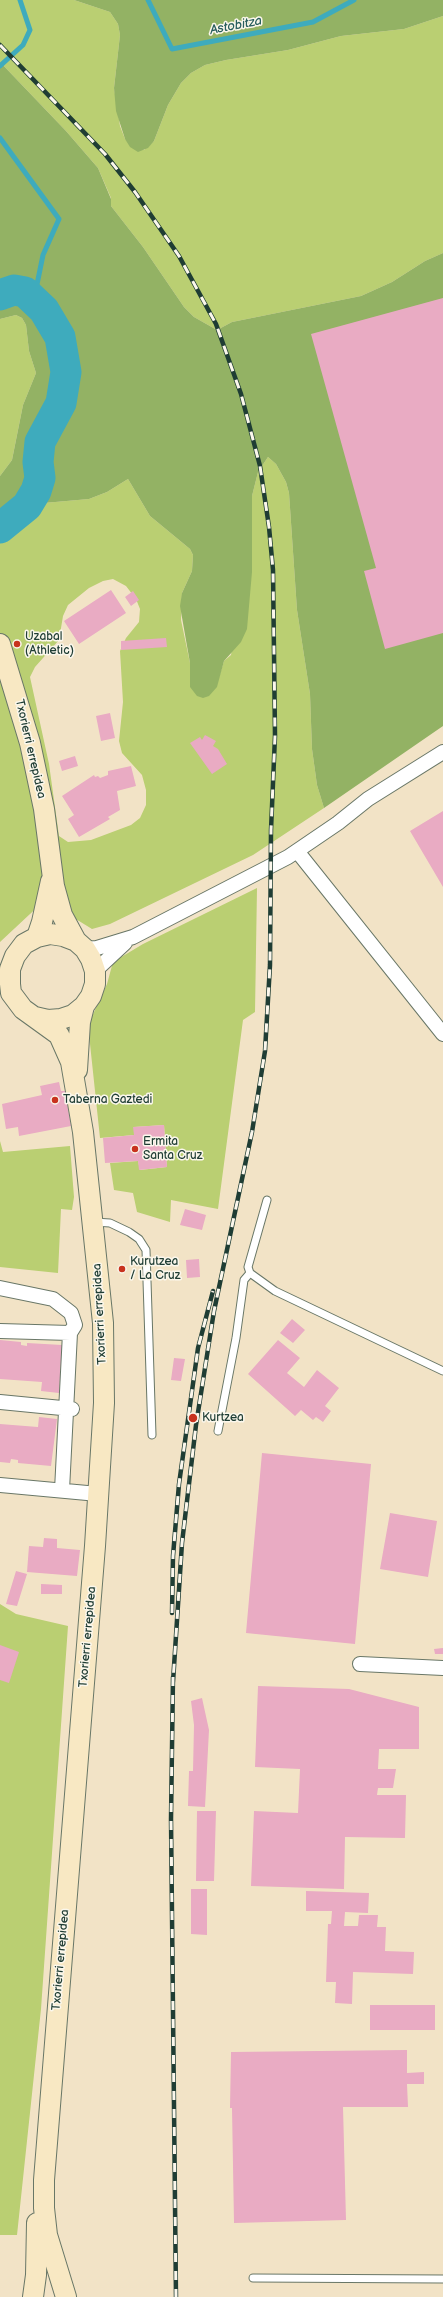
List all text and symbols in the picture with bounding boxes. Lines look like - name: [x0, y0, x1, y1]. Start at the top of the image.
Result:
- water label: Astobitza: [209, 13, 263, 39]
- place label: Uzabal (Athletic): [25, 630, 74, 658]
- marker: Uzabal (Athletic): [12, 639, 22, 649]
- street label: Txorierri errepidea: [12, 698, 48, 800]
- place label: Taberna Gaztedi: [63, 1093, 152, 1107]
- marker: Taberna Gaztedi: [50, 1095, 60, 1105]
- place label: Ermita Santa Cruz: [143, 1135, 202, 1163]
- marker: Ermita Santa Cruz: [130, 1144, 140, 1154]
- place label: Kurutzea / La Cruz: [130, 1255, 181, 1283]
- street label: Txorierri errepidea: [90, 1263, 110, 1365]
- marker: Kurutzea / La Cruz: [117, 1264, 127, 1274]
- place label: Kurtzea: [202, 1411, 244, 1425]
- marker: Kurtzea: [187, 1412, 199, 1424]
- street label: Txorierri errepidea: [76, 1586, 100, 1688]
- street label: Txorierri errepidea: [49, 1909, 73, 2011]

